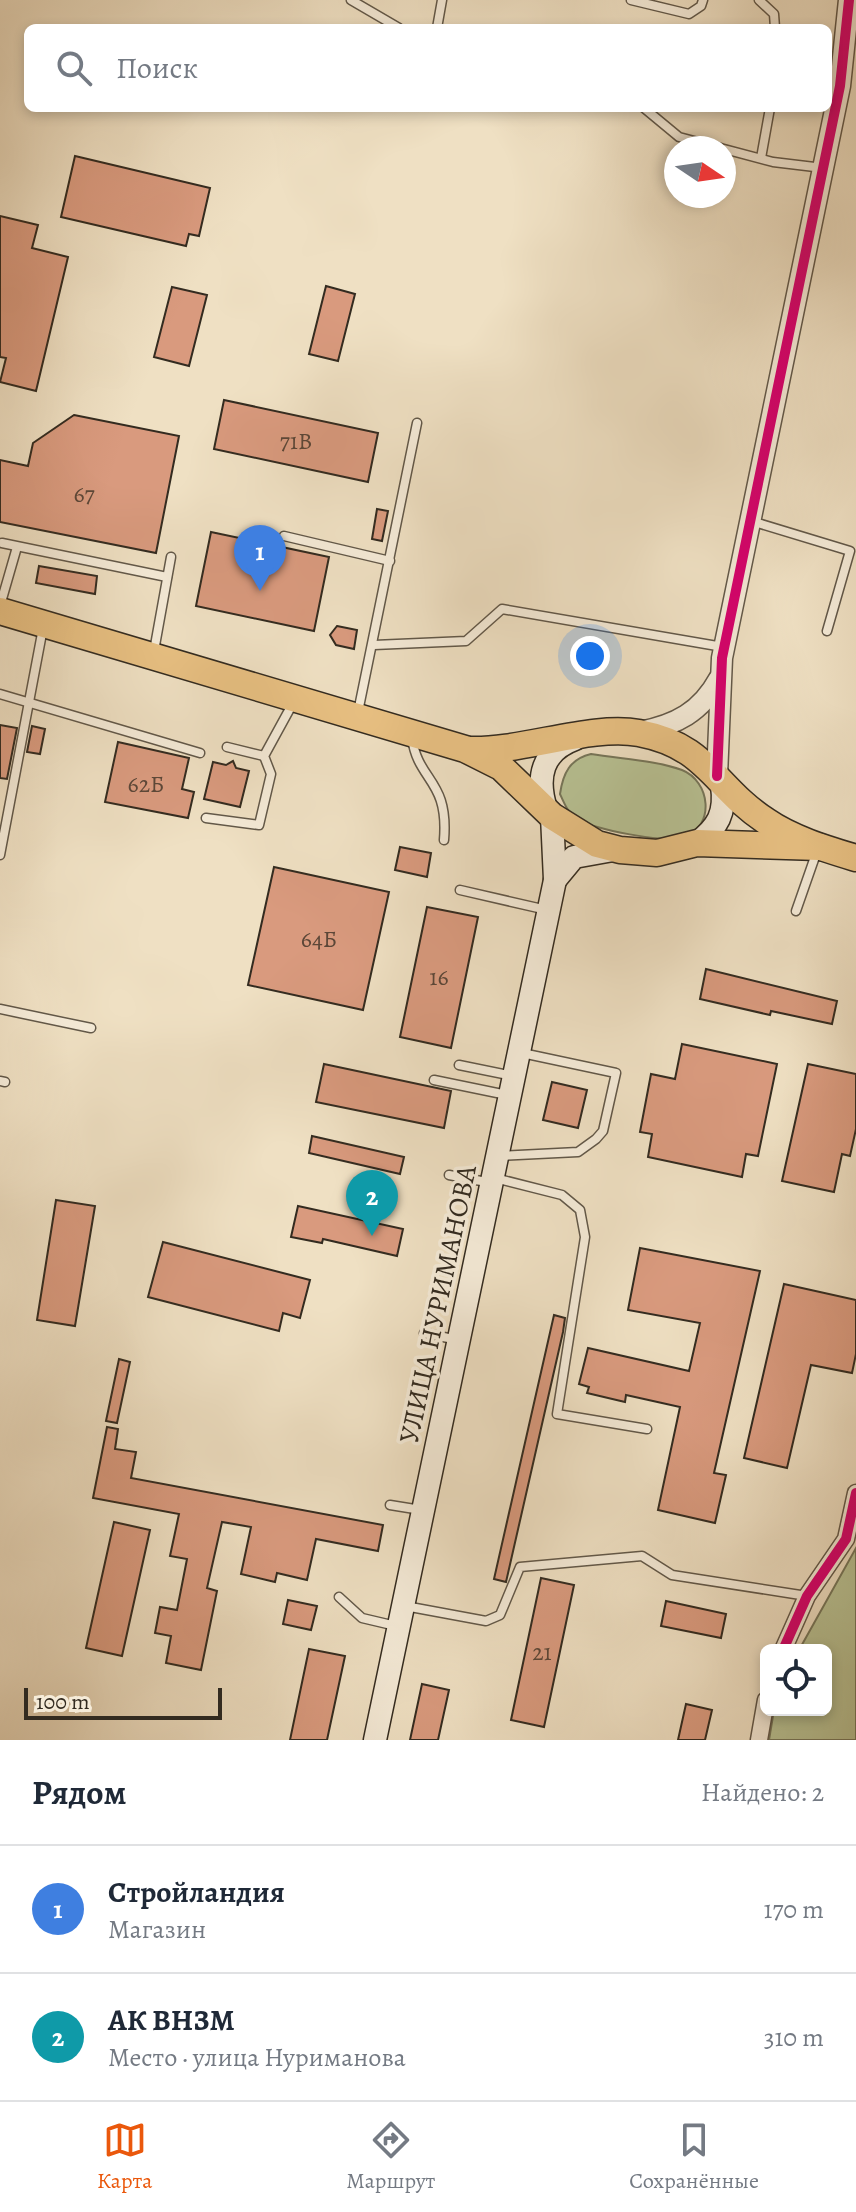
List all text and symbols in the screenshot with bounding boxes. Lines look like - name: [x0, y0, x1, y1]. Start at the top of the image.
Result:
- search box: [24, 24, 832, 112]
- icon: search: [52, 46, 96, 90]
- text: Поиск: [116, 48, 198, 88]
- north arrow: [664, 136, 736, 208]
- house number: 71В: [280, 425, 312, 457]
- house number: 67: [73, 478, 96, 510]
- pin: 1: [234, 525, 286, 591]
- your location: [570, 636, 610, 676]
- house number: 62Б: [128, 768, 164, 800]
- house number: 64Б: [301, 923, 337, 955]
- house number: 16: [429, 961, 449, 993]
- street label: УЛИЦА НУРИМАНОВА: [390, 1161, 486, 1447]
- pin: 2: [346, 1170, 398, 1236]
- house number: 21: [532, 1636, 552, 1668]
- map controls: [760, 1644, 832, 1716]
- button: locate: [760, 1644, 832, 1716]
- scale bar: [24, 1684, 222, 1720]
- text: 100 m: [36, 1687, 90, 1717]
- text: Рядом: [32, 1769, 126, 1816]
- text: Найдено: 2: [701, 1775, 824, 1810]
- text: Стройландия: [108, 1872, 285, 1912]
- text: 1: [53, 1892, 63, 1927]
- text: 170 m: [764, 1892, 824, 1927]
- text: Магазин: [108, 1912, 206, 1947]
- text: АК ВНЗМ: [108, 2000, 235, 2040]
- text: 2: [52, 2020, 64, 2055]
- text: 310 m: [764, 2020, 824, 2055]
- text: Место · улица Нуриманова: [108, 2040, 406, 2075]
- tab: Карта: [97, 2118, 152, 2196]
- tab: Маршрут: [346, 2118, 435, 2196]
- tab: Сохранённые: [629, 2118, 759, 2196]

